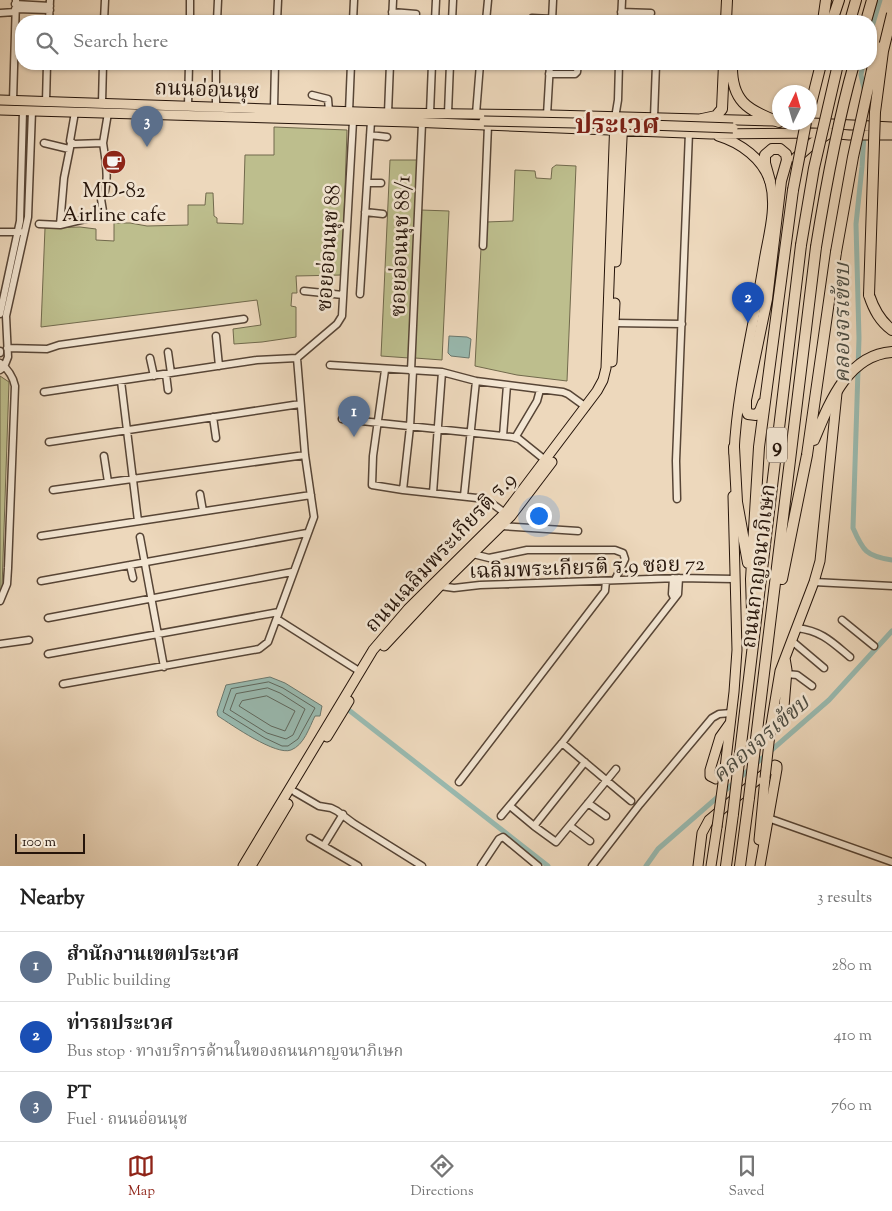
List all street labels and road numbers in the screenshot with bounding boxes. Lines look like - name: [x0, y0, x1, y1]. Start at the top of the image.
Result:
- street label: ถนนอ่อนนุช: [154, 74, 260, 108]
- street label: ซอยอ่อนนุช 88/1: [385, 175, 419, 317]
- street label: ซอยอ่อนนุช 88: [311, 184, 349, 313]
- road number: 9: [767, 428, 787, 462]
- street label: ถนนเฉลิมพระเกียรติ ร.9: [359, 466, 524, 640]
- street label: ถนนกาญจนาภิเษก: [735, 482, 785, 650]
- street label: เฉลิมพระเกียรติ ร.9 ซอย 72: [469, 550, 706, 588]

